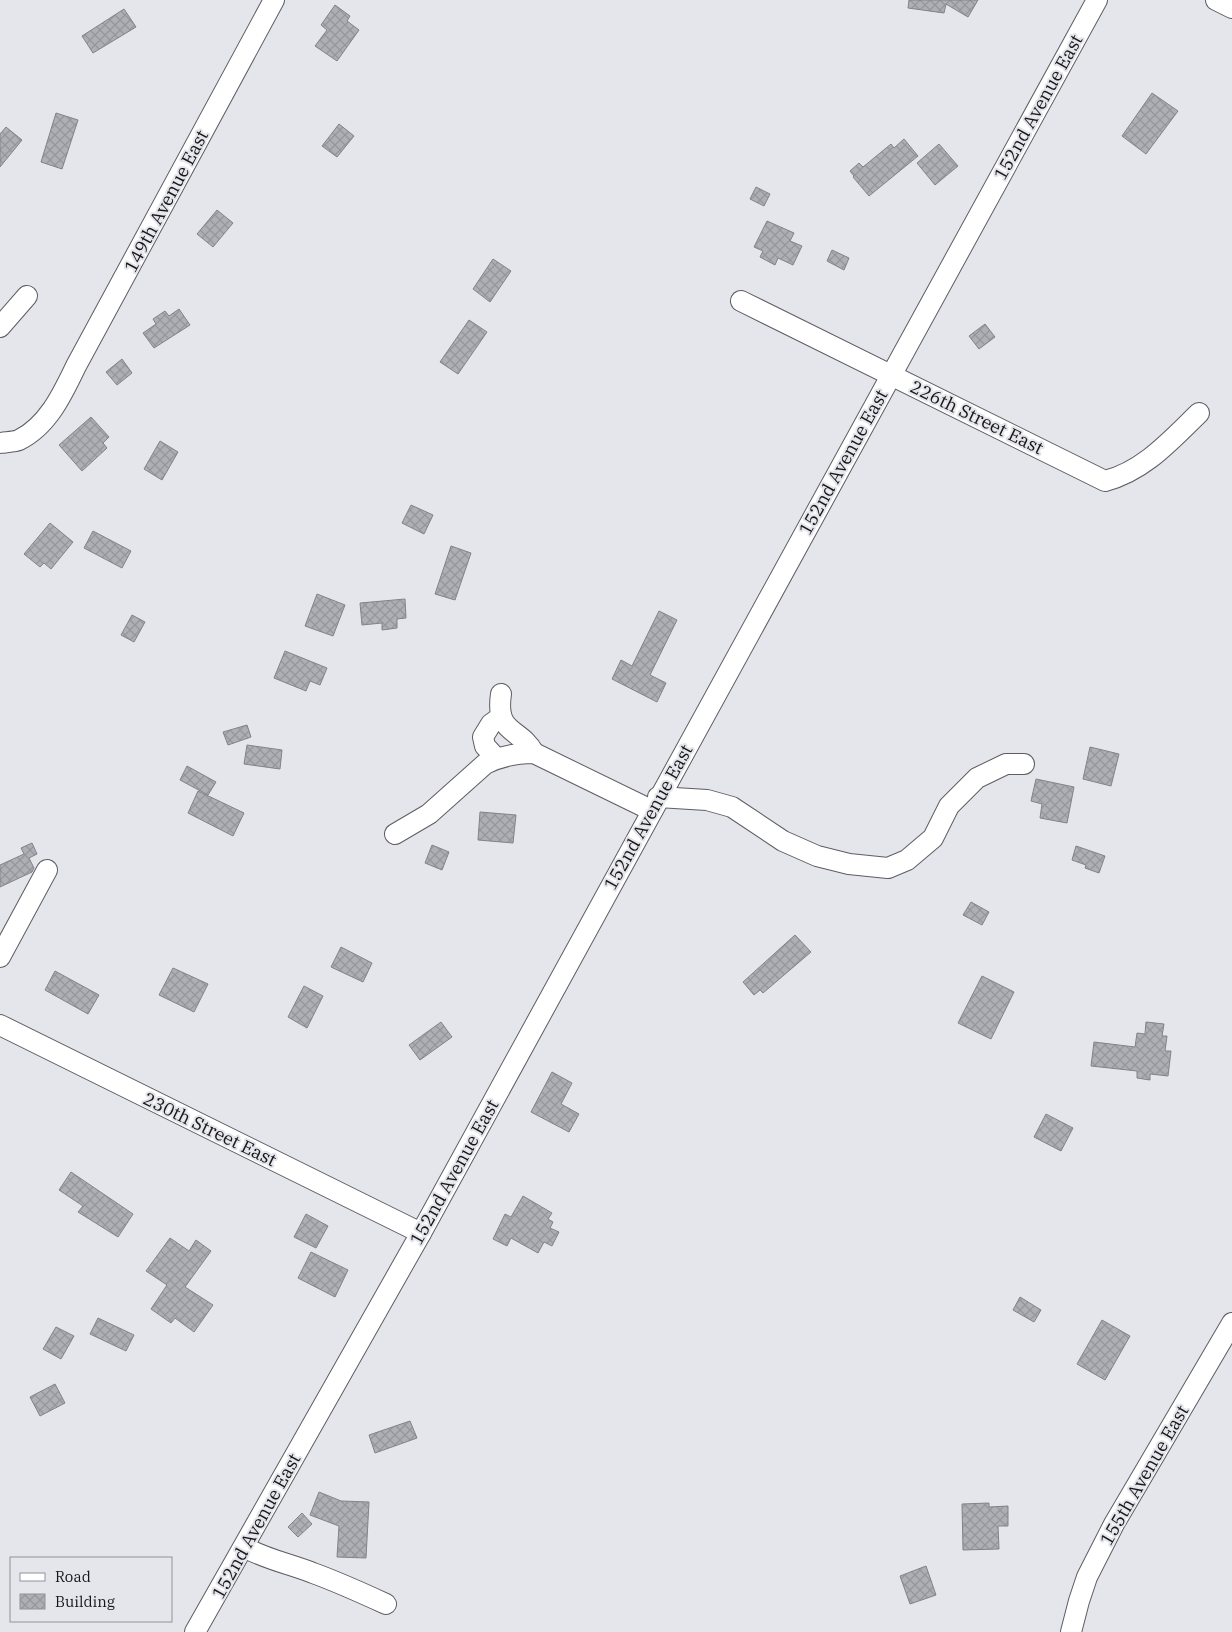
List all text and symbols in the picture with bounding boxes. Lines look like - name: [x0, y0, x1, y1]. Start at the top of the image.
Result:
- street label: 152nd Avenue East: [988, 30, 1088, 184]
- street label: 149th Avenue East: [119, 126, 213, 276]
- street label: 226th Street East: [907, 375, 1047, 459]
- street label: 152nd Avenue East: [793, 385, 893, 539]
- street label: 152nd Avenue East: [598, 740, 698, 894]
- street label: 230th Street East: [140, 1087, 280, 1171]
- street label: 152nd Avenue East: [404, 1095, 504, 1249]
- street label: 155th Avenue East: [1095, 1401, 1193, 1549]
- street label: 152nd Avenue East: [206, 1449, 306, 1603]
- legend: [10, 1557, 172, 1622]
- text: Road: [55, 1567, 91, 1586]
- text: Building: [55, 1592, 115, 1611]

